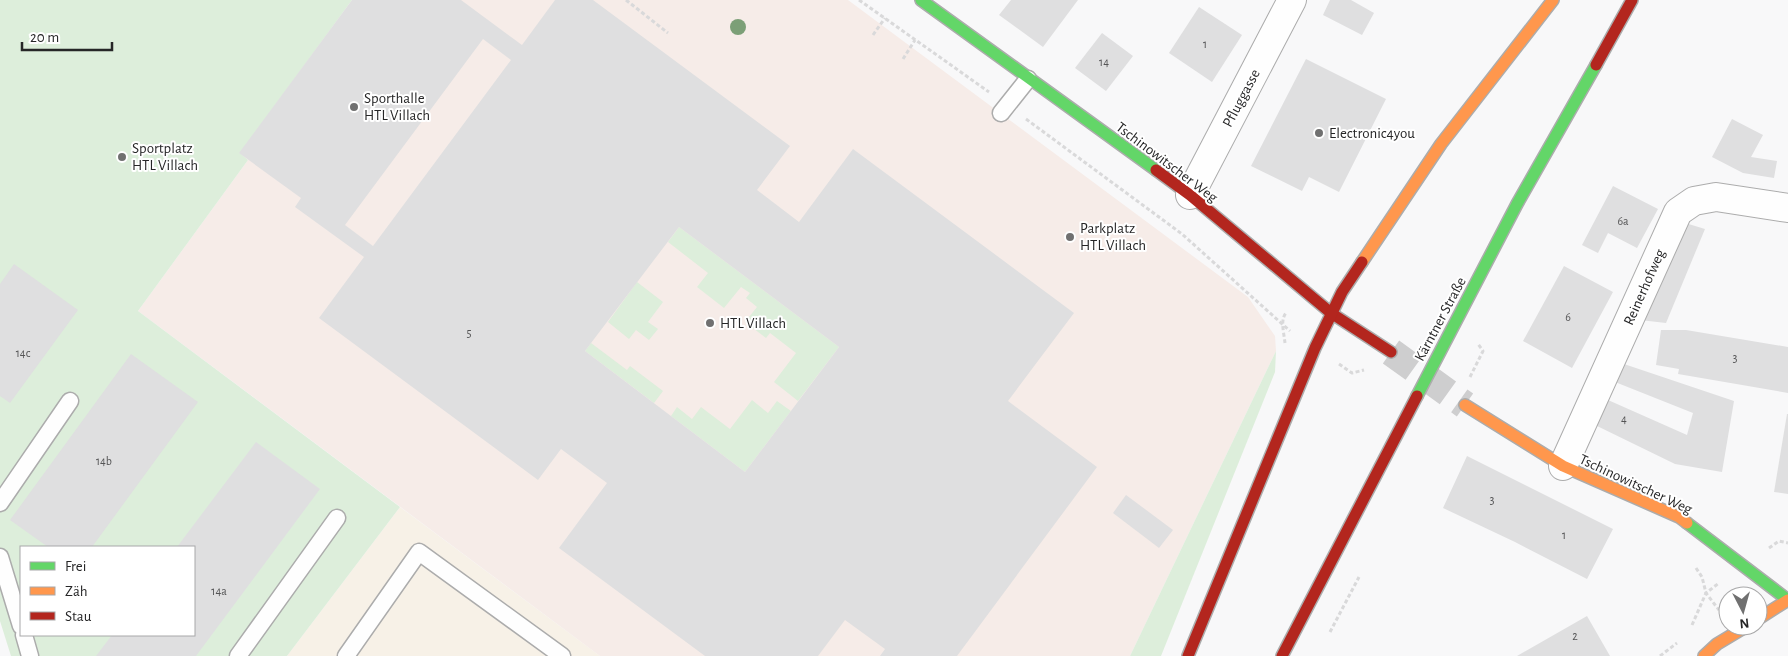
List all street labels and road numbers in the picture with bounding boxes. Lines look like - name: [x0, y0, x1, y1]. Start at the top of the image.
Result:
- street label: Pfluggasse: [1220, 67, 1263, 130]
- street label: Tschinowitscher Weg: [1113, 119, 1221, 206]
- street label: Reinerhofweg: [1621, 246, 1668, 327]
- street label: Kärntner Straße: [1412, 275, 1469, 364]
- street label: Tschinowitscher Weg: [1577, 452, 1695, 517]

